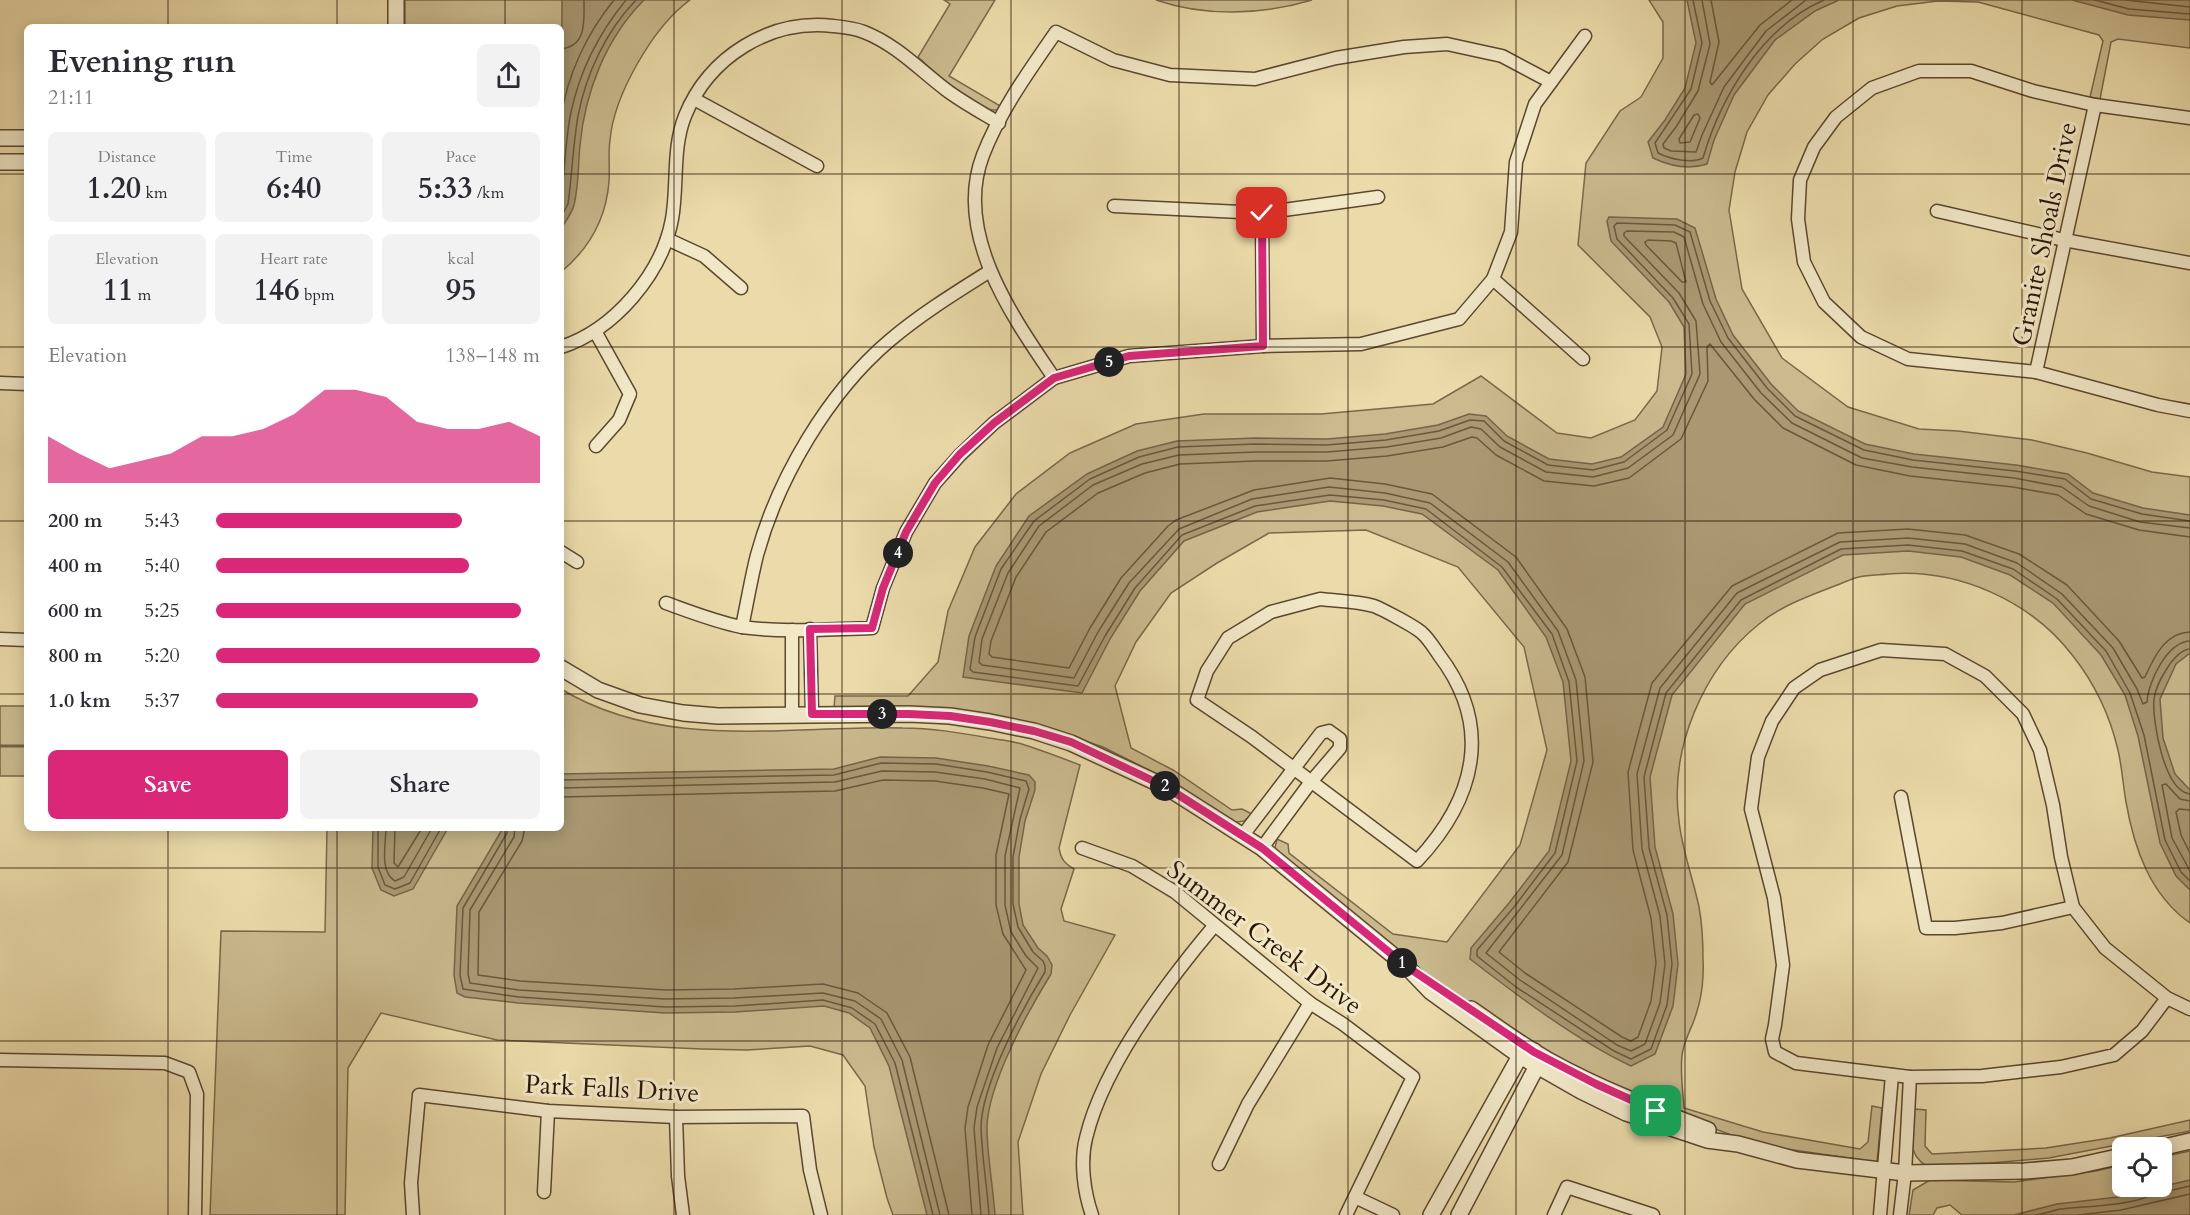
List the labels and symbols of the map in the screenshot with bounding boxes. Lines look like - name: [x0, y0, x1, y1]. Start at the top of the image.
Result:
- street label: Granite Shoals Drive: [2004, 119, 2085, 349]
- pin: [1236, 187, 1287, 238]
- pin: 5: [1094, 347, 1124, 377]
- pin: 4: [883, 538, 913, 568]
- pin: 3: [867, 699, 897, 729]
- pin: 2: [1150, 771, 1180, 801]
- street label: Summer Creek Drive: [1160, 852, 1370, 1022]
- pin: 1: [1387, 948, 1417, 978]
- street label: Park Falls Drive: [524, 1066, 700, 1111]
- pin: [1630, 1085, 1681, 1136]

